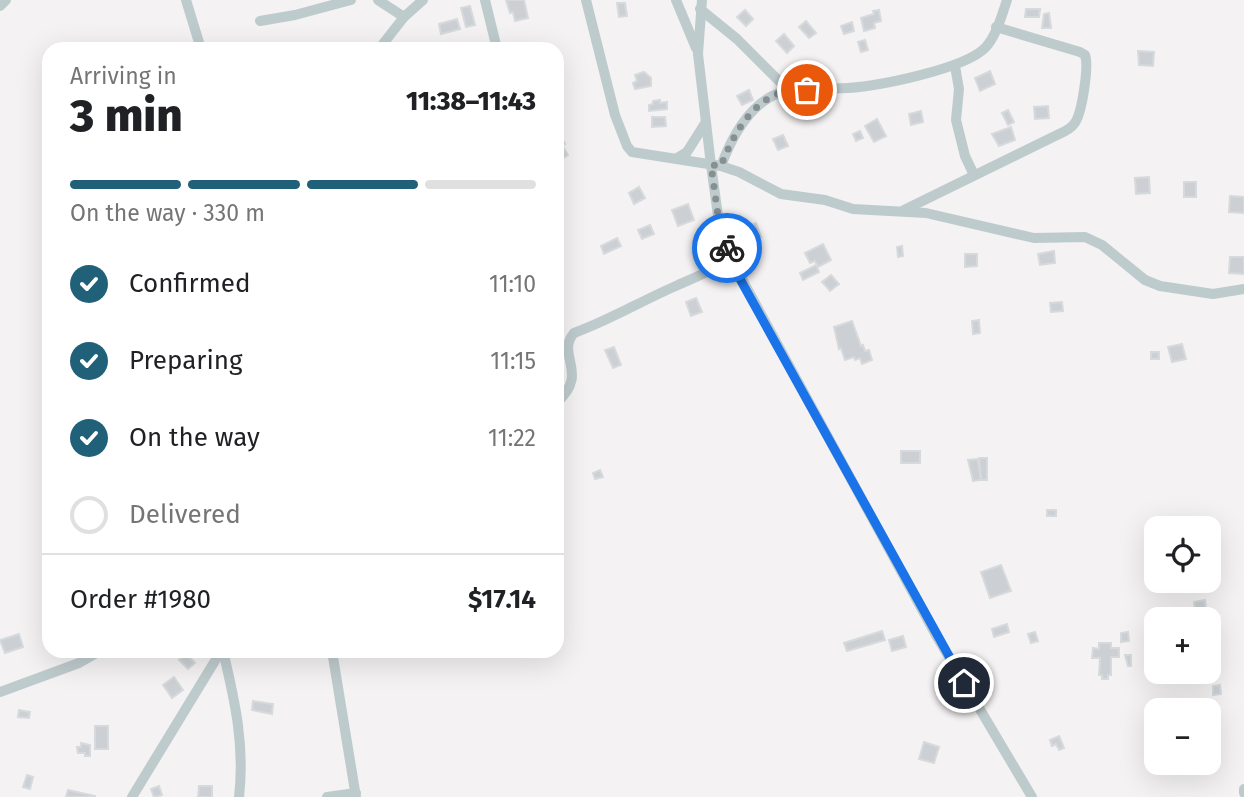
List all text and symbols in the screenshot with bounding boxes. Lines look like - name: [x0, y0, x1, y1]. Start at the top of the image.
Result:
- pin: [777, 60, 837, 120]
- text: Arriving in: [70, 62, 177, 90]
- icon: bag: [788, 71, 826, 109]
- text: 11:38–11:43: [406, 86, 536, 117]
- text: 3 min: [70, 88, 183, 143]
- text: On the way · 330 m: [70, 199, 265, 227]
- courier: [692, 213, 762, 283]
- icon: bike: [708, 229, 746, 267]
- icon: check: [70, 265, 108, 303]
- text: Confirmed: [129, 268, 250, 299]
- text: 11:10: [489, 270, 536, 298]
- icon: check: [70, 342, 108, 380]
- text: Preparing: [129, 345, 242, 376]
- text: 11:15: [490, 347, 536, 375]
- icon: check: [70, 419, 108, 457]
- text: On the way: [129, 422, 260, 453]
- text: 11:22: [488, 424, 536, 452]
- text: Delivered: [129, 499, 241, 530]
- map controls: [1144, 516, 1221, 775]
- button: locate: [1144, 516, 1221, 593]
- text: Order #1980: [70, 584, 211, 615]
- text: $17.14: [468, 584, 536, 615]
- button: +: [1144, 607, 1221, 684]
- pin: [934, 653, 994, 713]
- icon: home: [945, 664, 983, 702]
- button: −: [1144, 698, 1221, 775]

